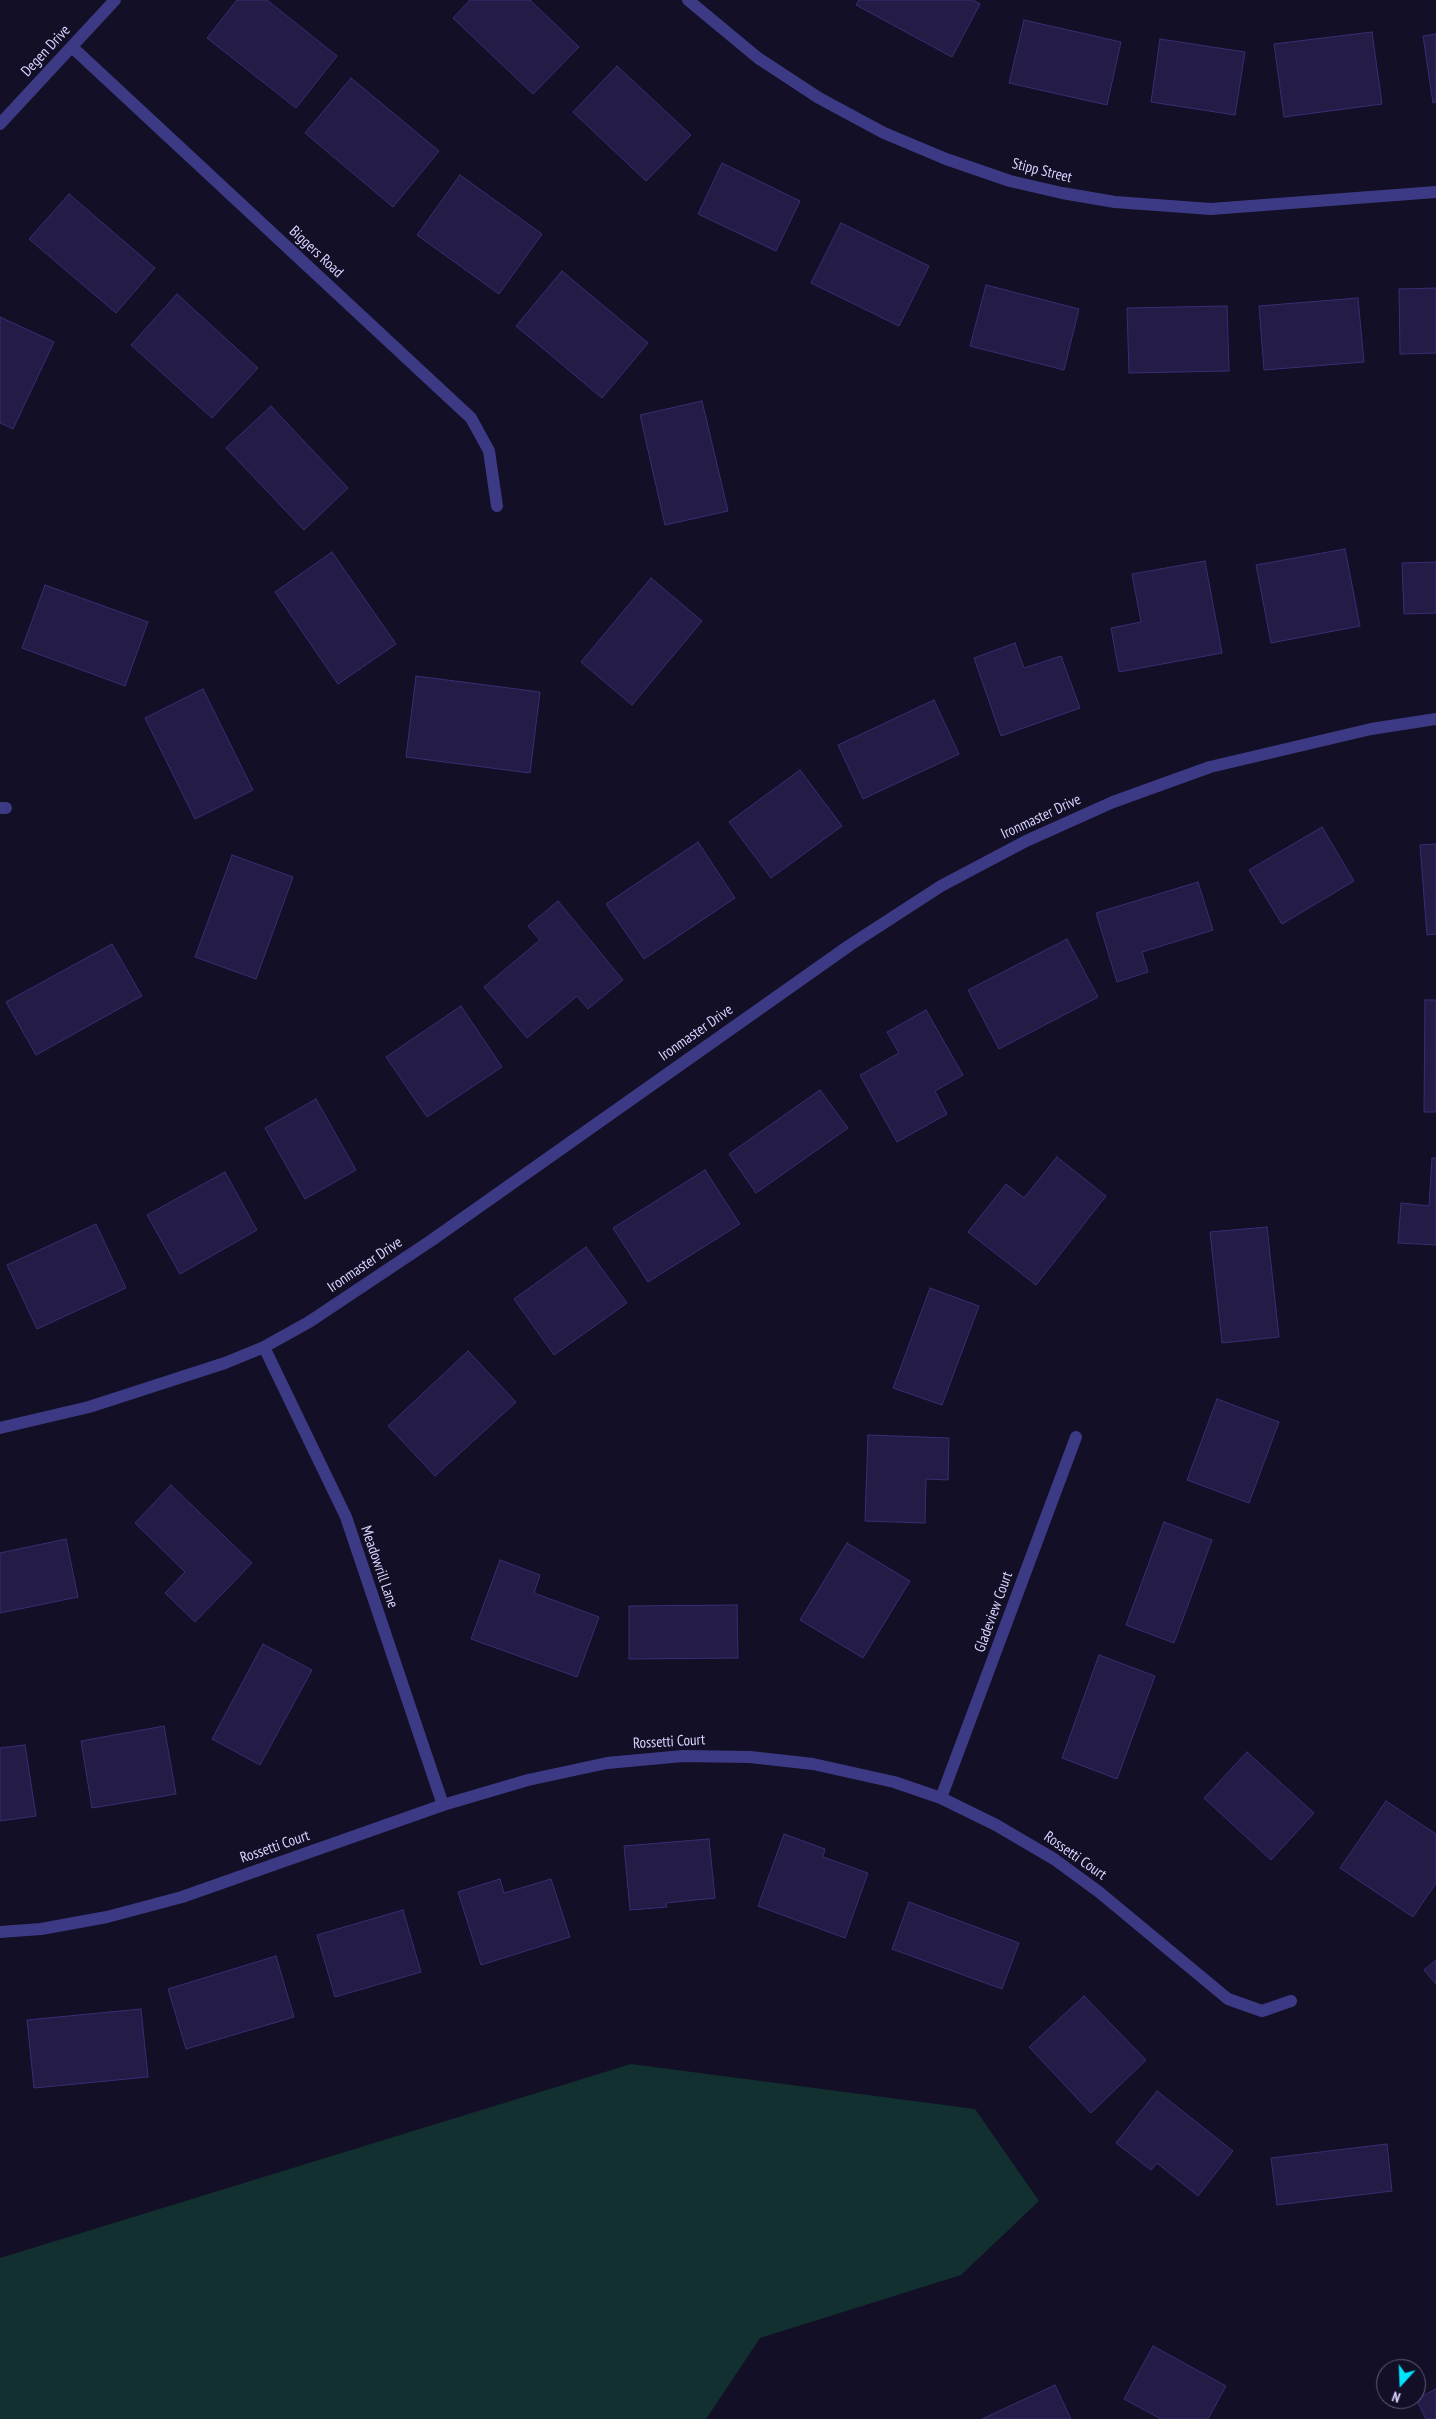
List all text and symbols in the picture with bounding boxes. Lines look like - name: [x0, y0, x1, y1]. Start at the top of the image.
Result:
- street label: Degen Drive: [18, 22, 74, 80]
- street label: Stipp Street: [1010, 155, 1074, 187]
- street label: Biggers Road: [285, 222, 347, 282]
- street label: Ironmaster Drive: [998, 791, 1084, 843]
- street label: Ironmaster Drive: [656, 1001, 736, 1065]
- street label: Ironmaster Drive: [324, 1233, 406, 1297]
- street label: Meadowrill Lane: [357, 1524, 401, 1610]
- street label: Gladeview Court: [971, 1569, 1017, 1655]
- street label: Rossetti Court: [633, 1731, 705, 1753]
- street label: Rossetti Court: [238, 1827, 312, 1867]
- street label: Rossetti Court: [1040, 1828, 1110, 1884]
- north arrow: [1376, 2359, 1426, 2409]
- text: N: [1390, 2387, 1403, 2407]

